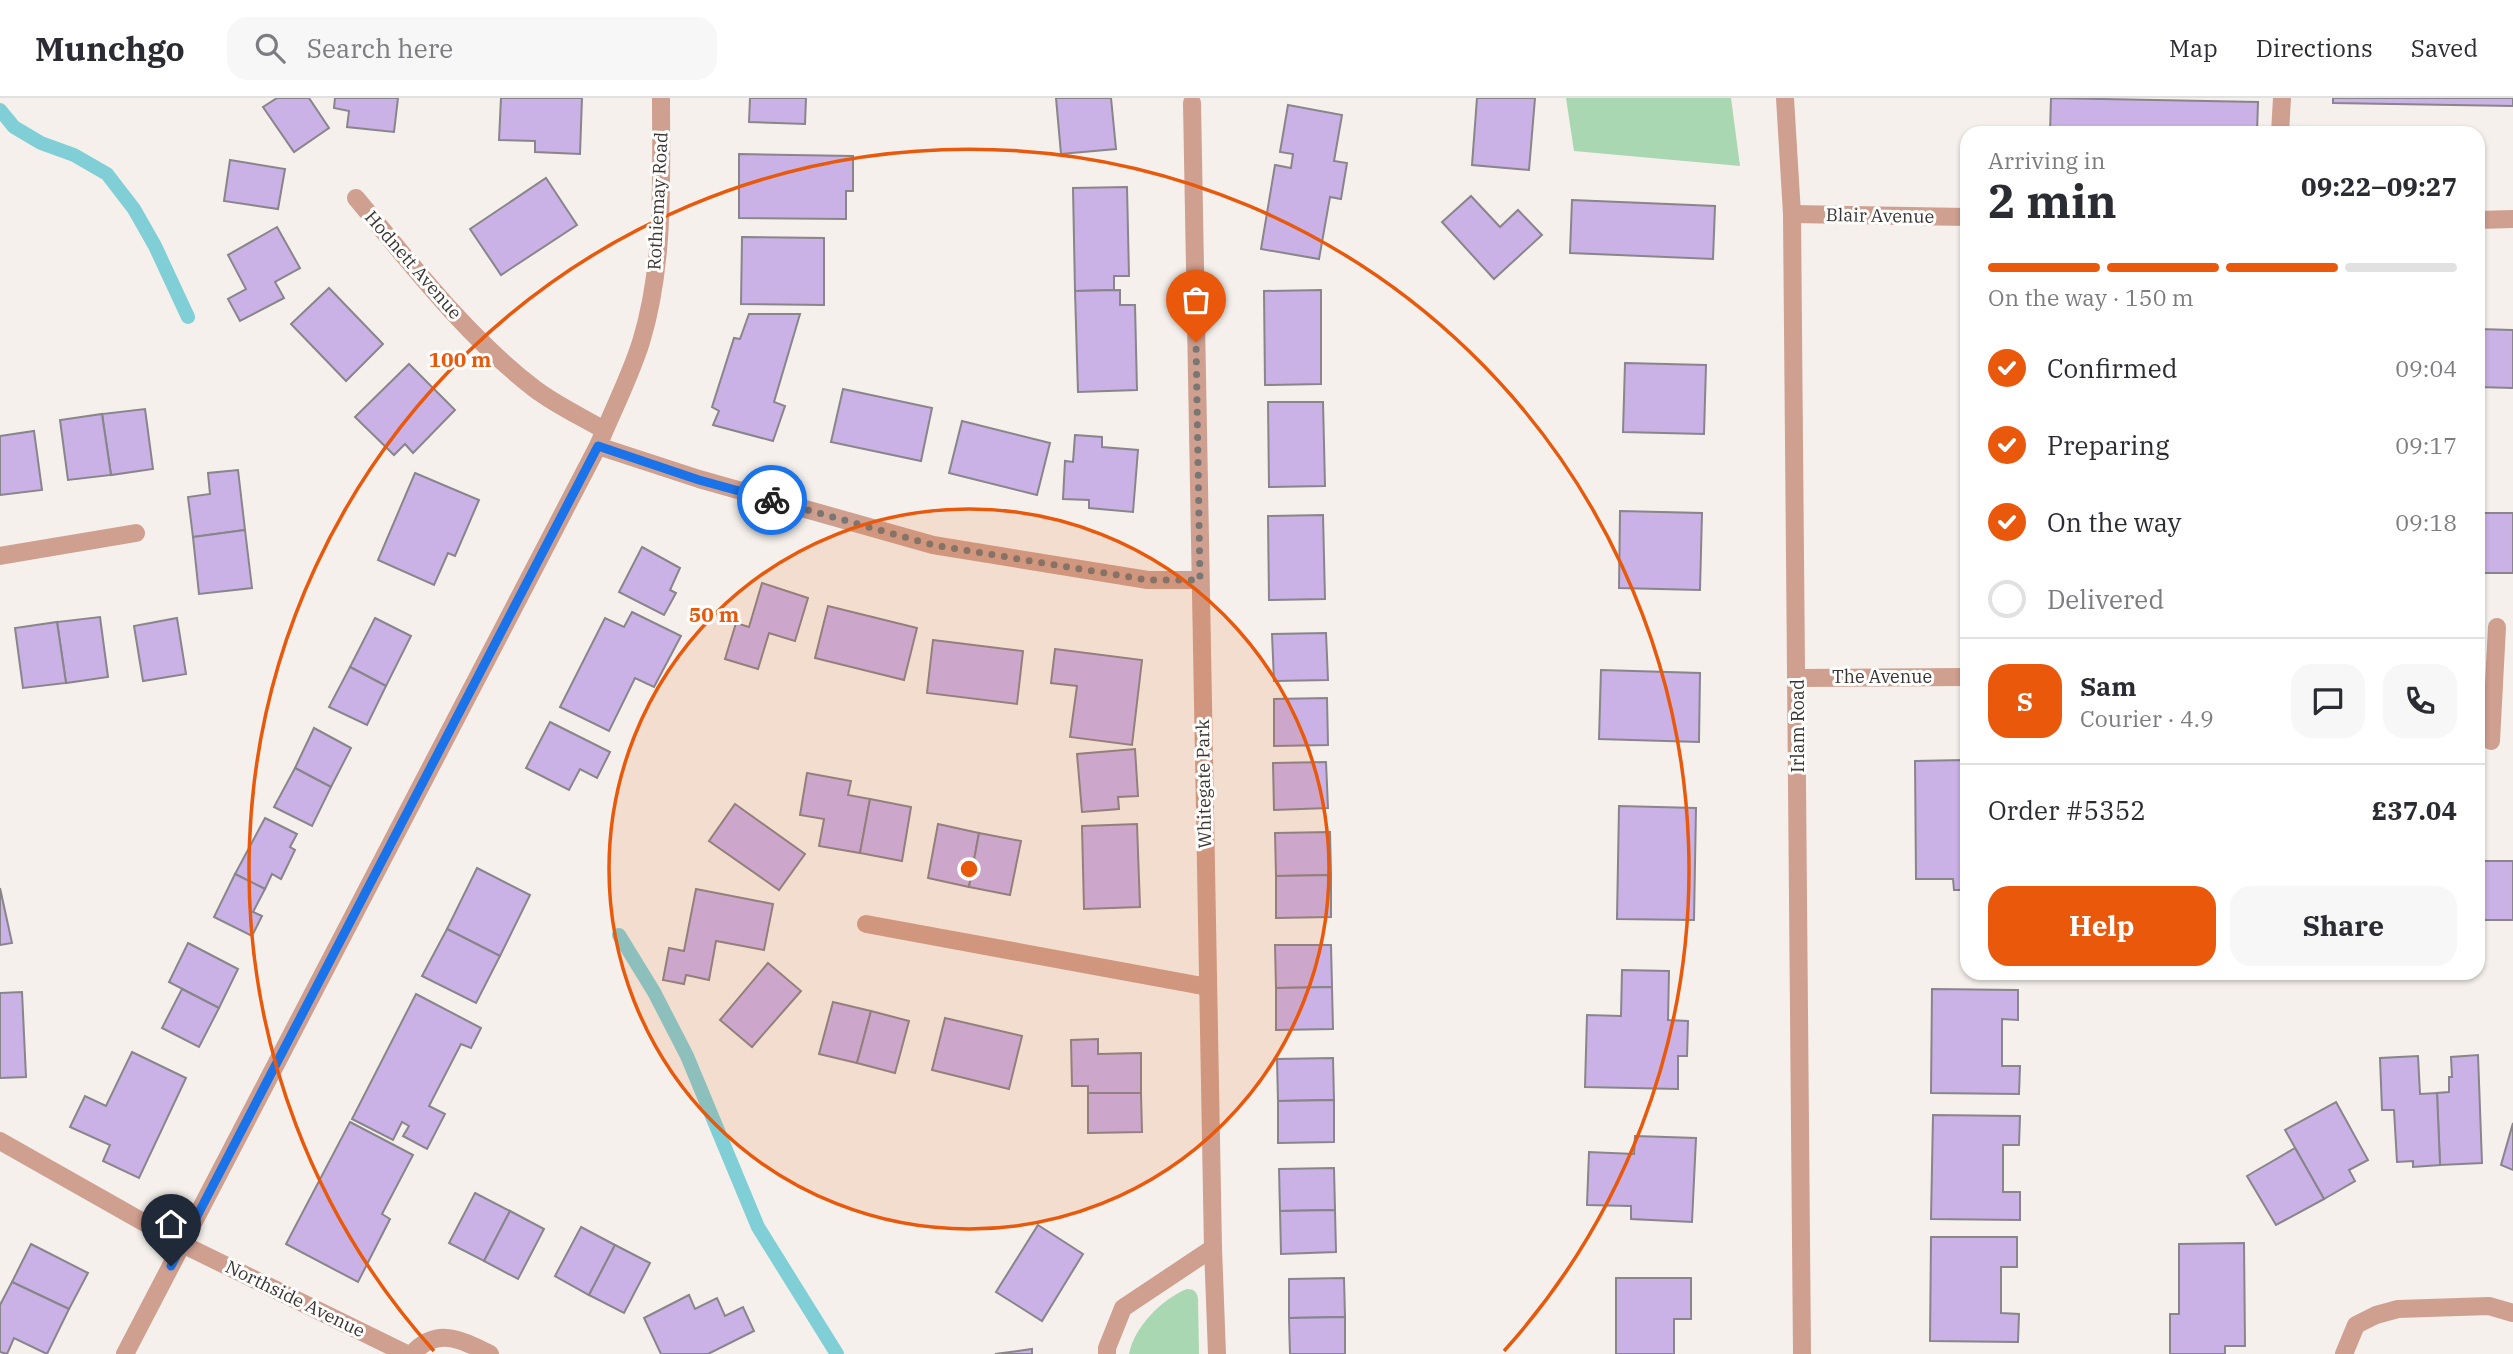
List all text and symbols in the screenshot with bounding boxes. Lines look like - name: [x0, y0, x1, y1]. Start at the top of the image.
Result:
- search box: [227, 17, 717, 80]
- text: Munchgo: [35, 27, 185, 70]
- icon: search: [251, 29, 289, 67]
- text: Search here: [307, 31, 453, 65]
- text: Map: [2169, 32, 2218, 64]
- text: Directions: [2256, 32, 2373, 64]
- text: Saved: [2411, 32, 2478, 64]
- street label: Rothiemay Road: [642, 131, 673, 271]
- text: Arriving in: [1988, 145, 2105, 175]
- text: 09:22–09:27: [2301, 169, 2457, 203]
- text: 2 min: [1988, 171, 2117, 231]
- street label: Blair Avenue: [1826, 203, 1934, 228]
- street label: Hodnett Avenue: [360, 206, 467, 324]
- pin: [1166, 270, 1226, 342]
- icon: bag: [1177, 281, 1215, 319]
- text: On the way · 150 m: [1988, 282, 2194, 312]
- text: 100 m: [428, 345, 492, 373]
- icon: check: [1988, 349, 2026, 387]
- text: Confirmed: [2047, 351, 2178, 385]
- text: 09:04: [2395, 353, 2457, 383]
- icon: check: [1988, 426, 2026, 464]
- text: Preparing: [2047, 428, 2169, 462]
- text: 09:17: [2395, 430, 2457, 460]
- courier: [737, 465, 807, 535]
- icon: bike: [753, 481, 791, 519]
- icon: check: [1988, 503, 2026, 541]
- text: On the way: [2047, 505, 2181, 539]
- text: 09:18: [2395, 507, 2457, 537]
- text: Delivered: [2047, 582, 2164, 616]
- text: 50 m: [689, 600, 739, 628]
- button: chat: [2291, 664, 2365, 738]
- button: phone: [2383, 664, 2457, 738]
- street label: The Avenue: [1832, 665, 1932, 688]
- text: Sam: [2080, 669, 2136, 703]
- street label: Irlam Road: [1786, 679, 1809, 773]
- text: S: [2017, 684, 2033, 718]
- text: Courier · 4.9: [2080, 703, 2214, 733]
- street label: Whitegate Park: [1191, 719, 1216, 849]
- text: Order #5352: [1988, 793, 2146, 827]
- text: £37.04: [2372, 793, 2457, 827]
- centre of rings: [957, 857, 981, 881]
- button: Help: [1988, 886, 2216, 966]
- button: Share: [2230, 886, 2457, 966]
- pin: [141, 1194, 201, 1266]
- icon: home: [152, 1205, 190, 1243]
- street label: Northside Avenue: [222, 1255, 369, 1342]

